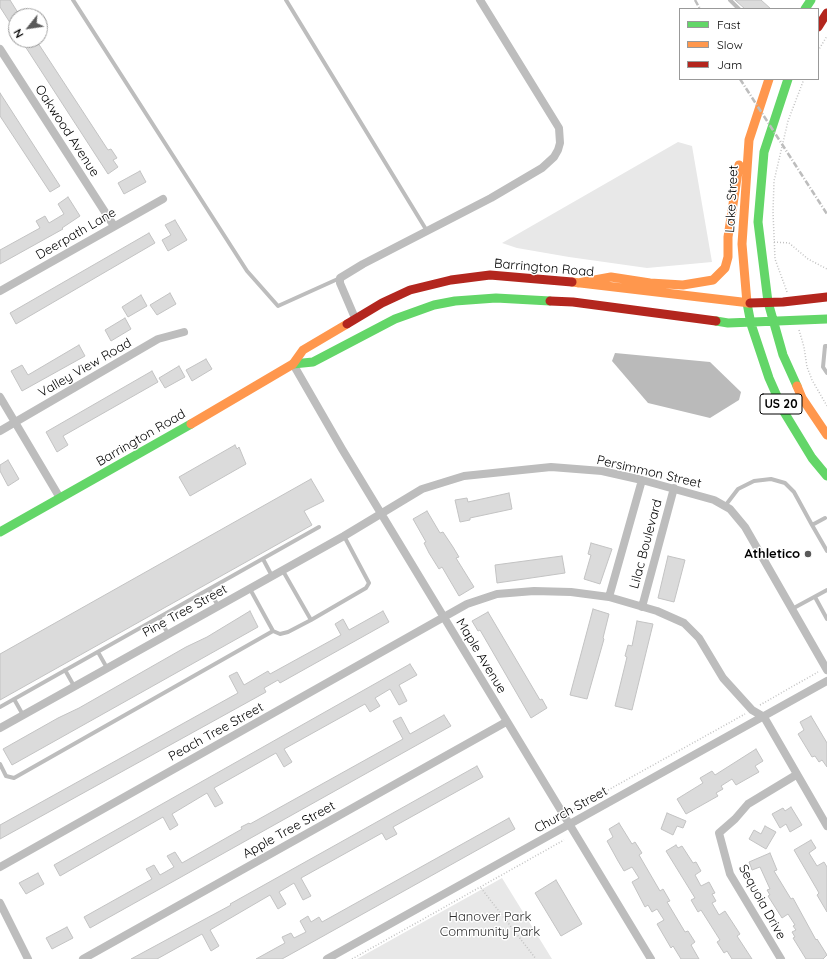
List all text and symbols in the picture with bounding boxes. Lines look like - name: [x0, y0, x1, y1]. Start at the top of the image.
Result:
- north arrow: [8, 8, 48, 48]
- legend: [679, 8, 819, 80]
- text: Fast: [717, 17, 741, 32]
- text: N: [10, 26, 27, 41]
- text: Slow: [717, 37, 743, 52]
- text: Jam: [717, 57, 742, 72]
- street label: Oakwood Avenue: [32, 82, 102, 180]
- street label: Lake Street: [722, 165, 742, 233]
- street label: Deerpath Lane: [33, 205, 119, 263]
- street label: Barrington Road: [493, 256, 595, 280]
- street label: Valley View Road: [36, 335, 134, 401]
- road number: US 20: [760, 394, 802, 414]
- street label: Barrington Road: [94, 406, 188, 470]
- street label: Persimmon Street: [595, 452, 703, 492]
- street label: Lilac Boulevard: [627, 498, 665, 590]
- place label: Athletico: [745, 546, 800, 562]
- marker: Athletico: [803, 549, 813, 559]
- street label: Pine Tree Street: [140, 581, 230, 641]
- street label: Maple Avenue: [452, 616, 510, 696]
- street label: Peach Tree Street: [166, 699, 266, 765]
- street label: Church Street: [532, 783, 610, 837]
- street label: Apple Tree Street: [240, 798, 338, 862]
- street label: Sequoia Drive: [735, 862, 789, 942]
- park label: Hanover Park Community Park: [440, 909, 540, 940]

